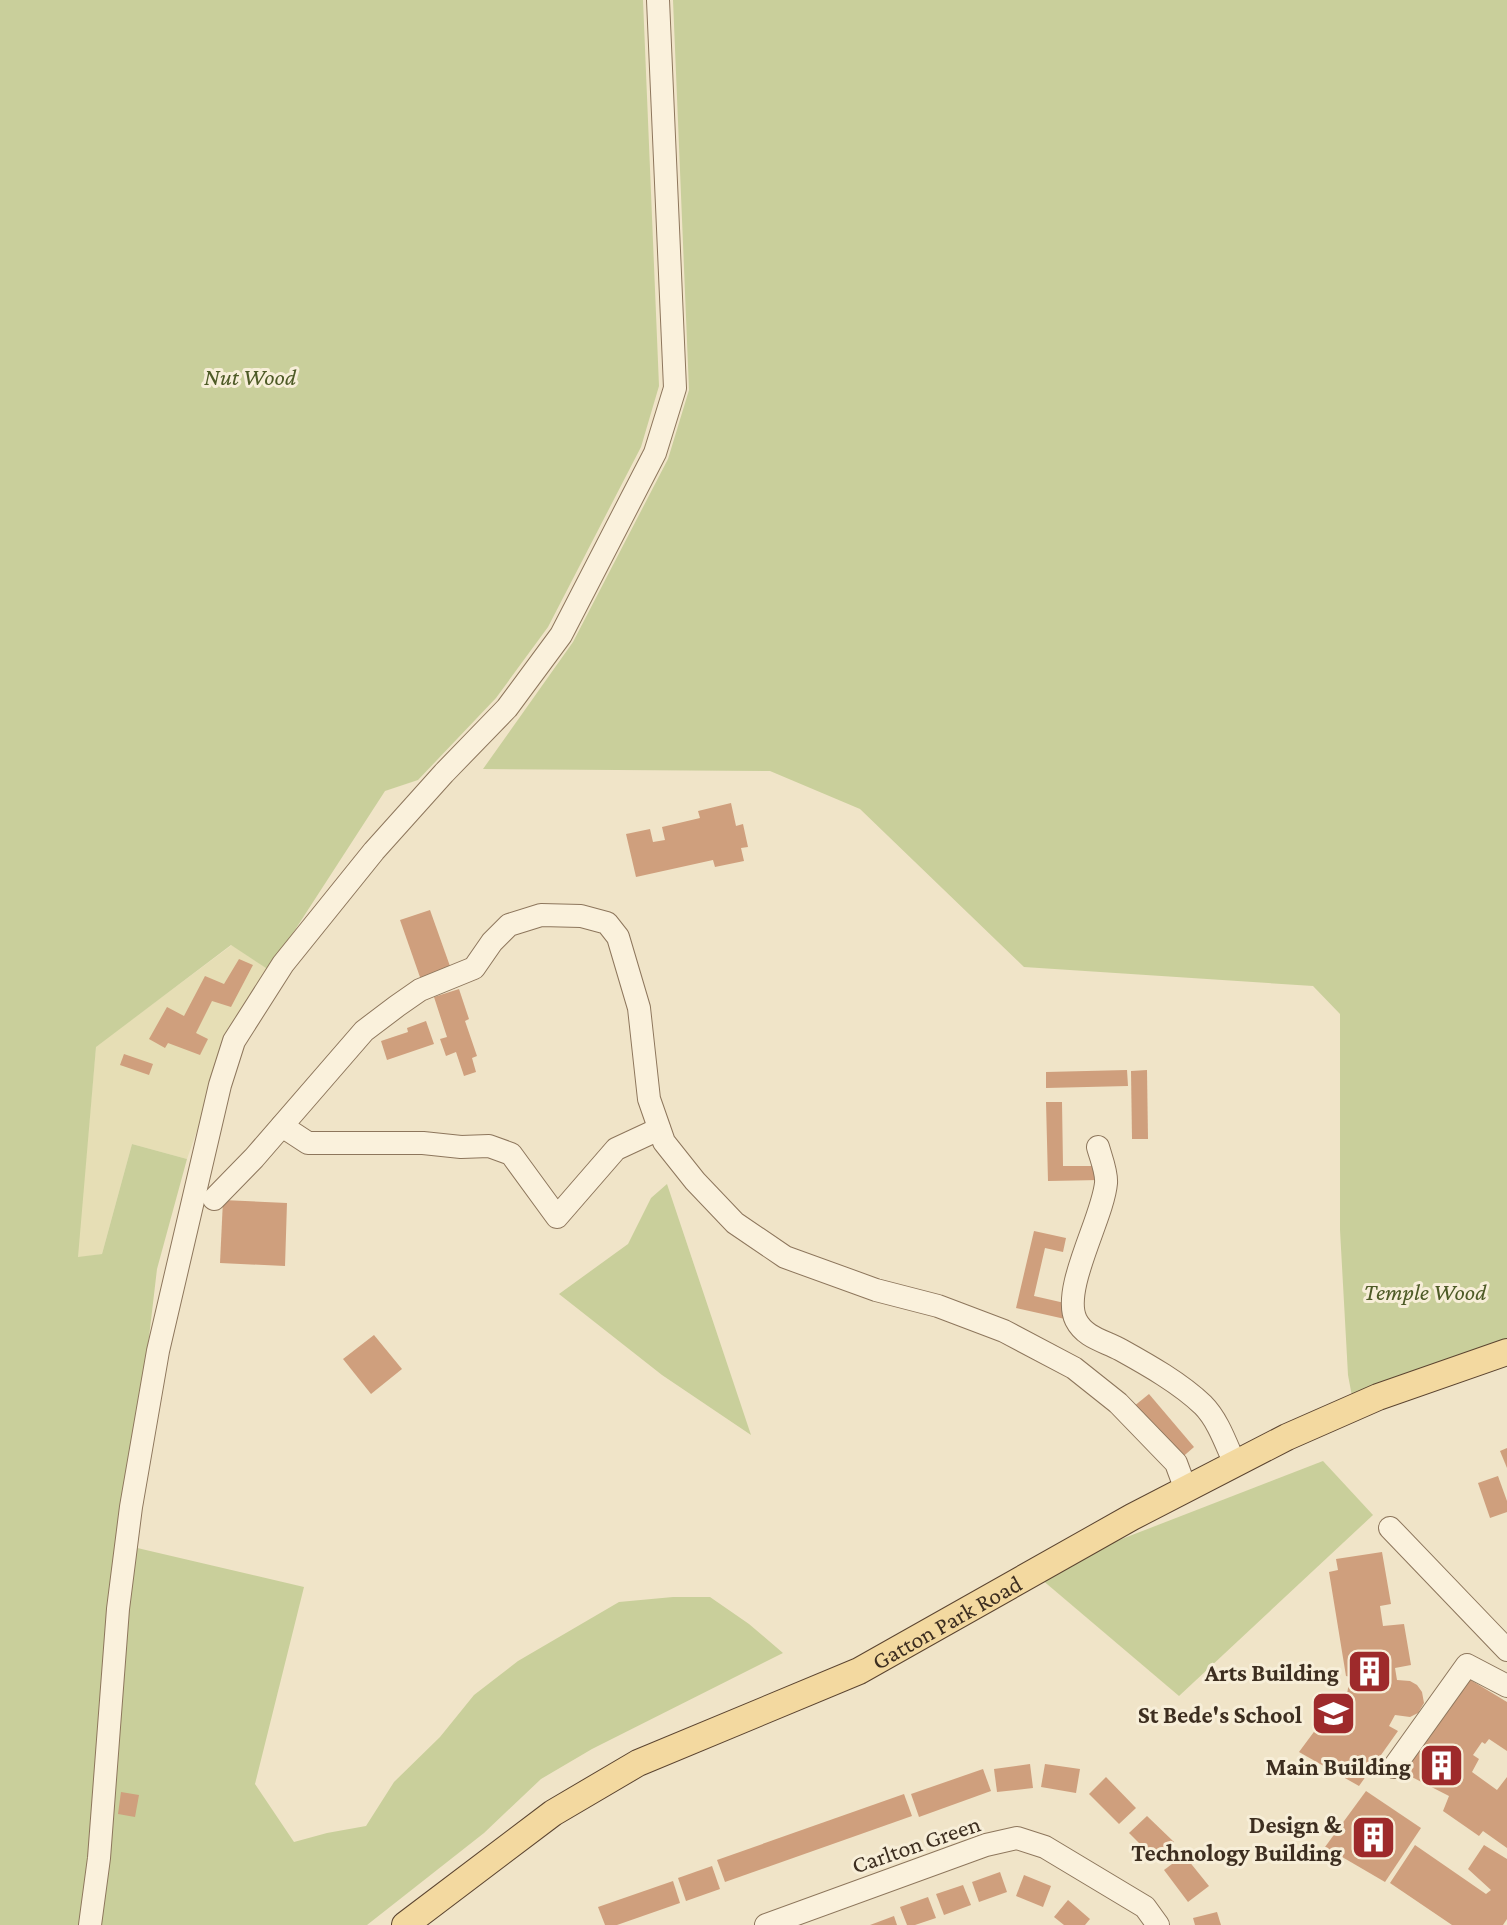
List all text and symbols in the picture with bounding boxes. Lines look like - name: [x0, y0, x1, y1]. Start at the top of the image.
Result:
- park label: Nut Wood: [204, 363, 297, 390]
- park label: Temple Wood: [1364, 1278, 1487, 1305]
- street label: Gatton Park Road: [867, 1569, 1026, 1674]
- building icon: Arts Building: [1346, 1648, 1394, 1696]
- place label: Arts Building: [1204, 1659, 1339, 1686]
- school or university icon: St Bede's School: [1309, 1690, 1357, 1738]
- place label: St Bede's School: [1138, 1701, 1302, 1728]
- building icon: Main Building: [1418, 1742, 1466, 1790]
- place label: Main Building: [1265, 1753, 1411, 1780]
- street label: Carlton Green: [848, 1809, 984, 1879]
- place label: Design & Technology Building: [1131, 1811, 1343, 1866]
- building icon: Design & Technology Building: [1349, 1814, 1397, 1862]

